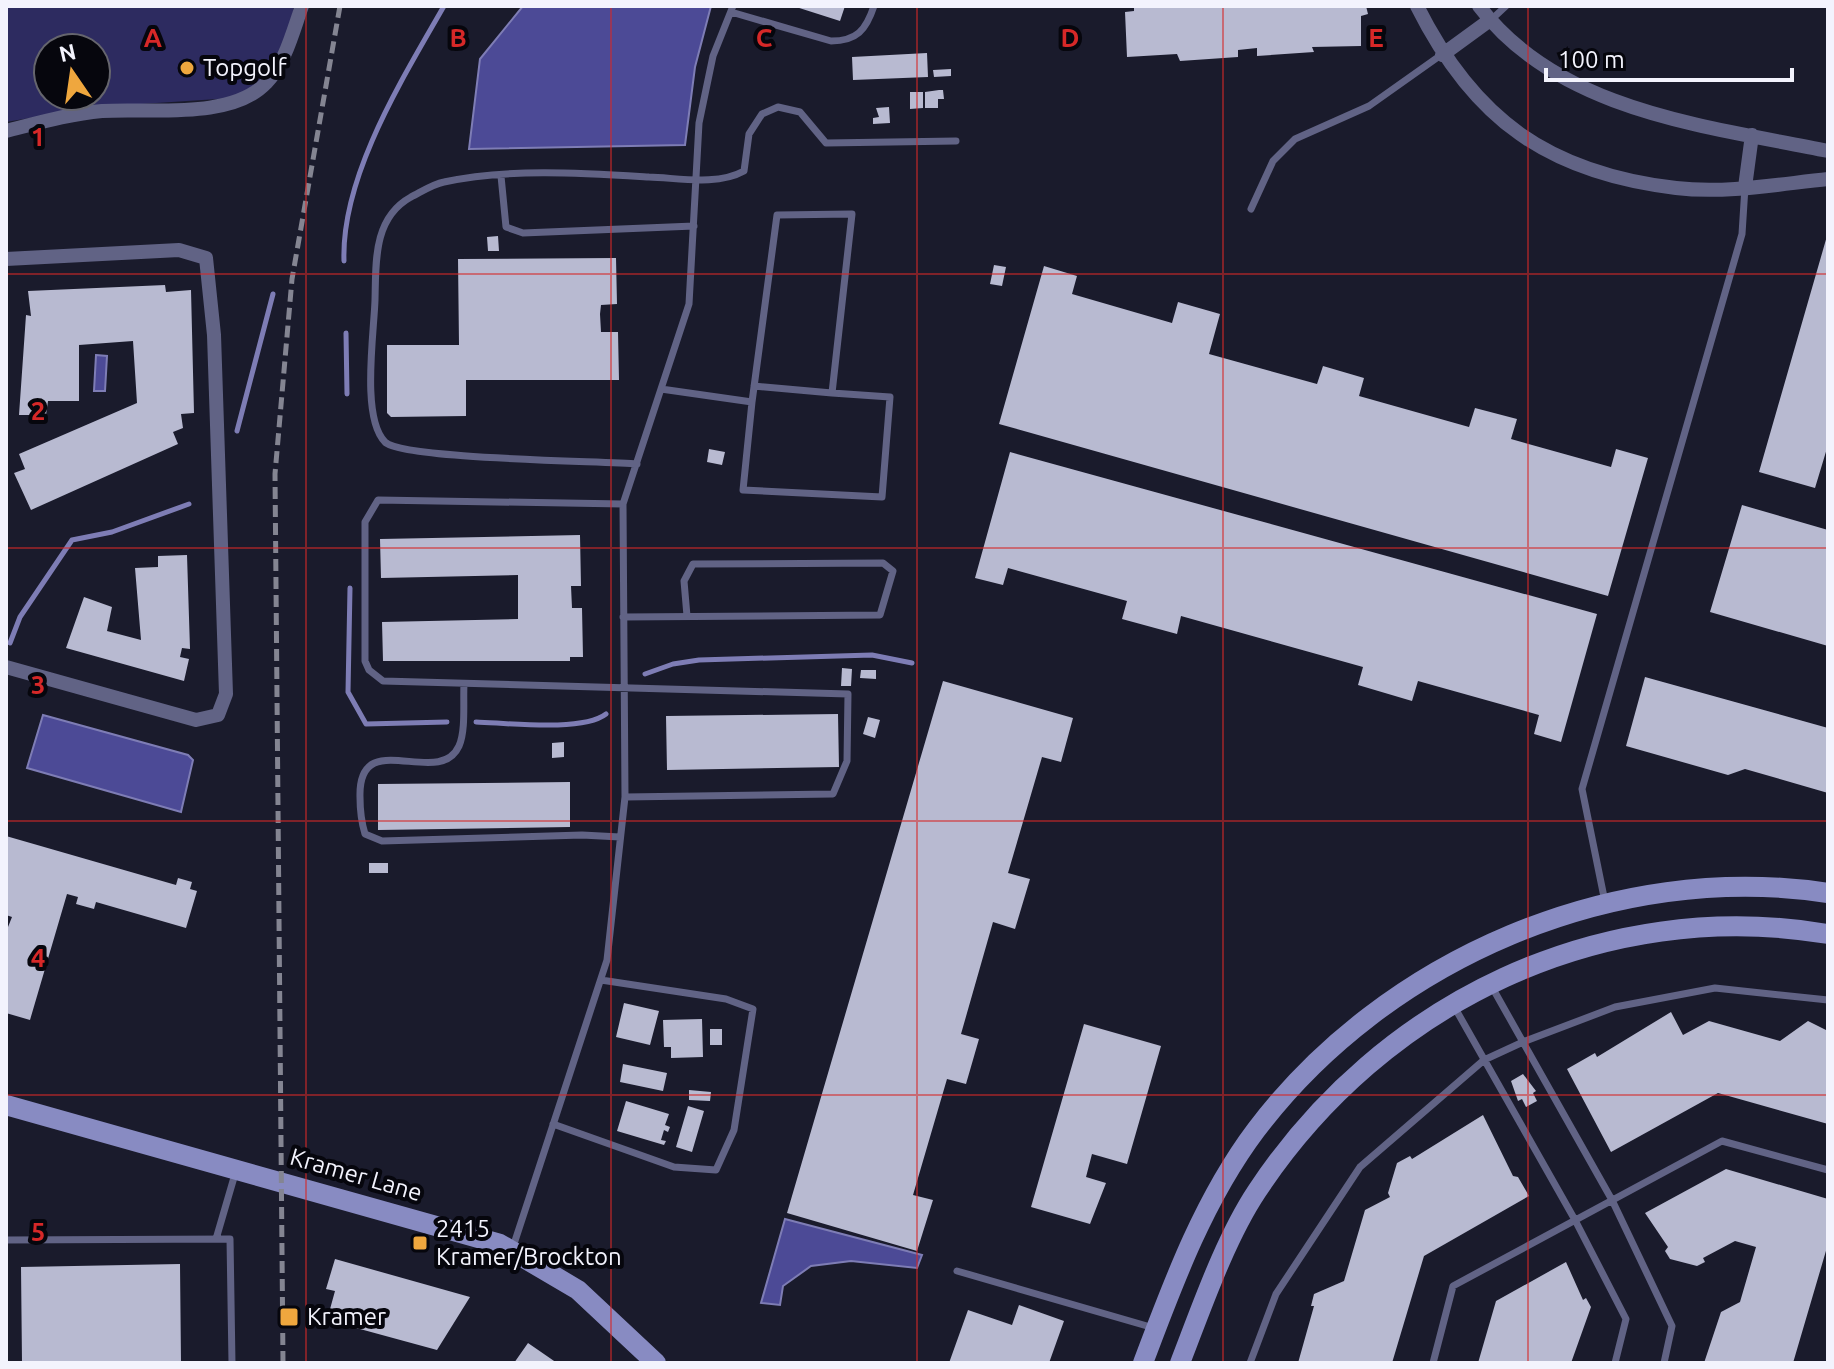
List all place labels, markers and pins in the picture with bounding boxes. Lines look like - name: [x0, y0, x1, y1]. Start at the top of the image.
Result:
- place label: Topgolf: [203, 54, 287, 81]
- marker: Topgolf: [178, 59, 196, 77]
- place label: 2415 Kramer/Brockton: [436, 1215, 622, 1270]
- marker: 2415 Kramer/Brockton: [411, 1234, 429, 1252]
- place label: Kramer: [307, 1303, 386, 1330]
- marker: Kramer: [278, 1306, 300, 1328]

